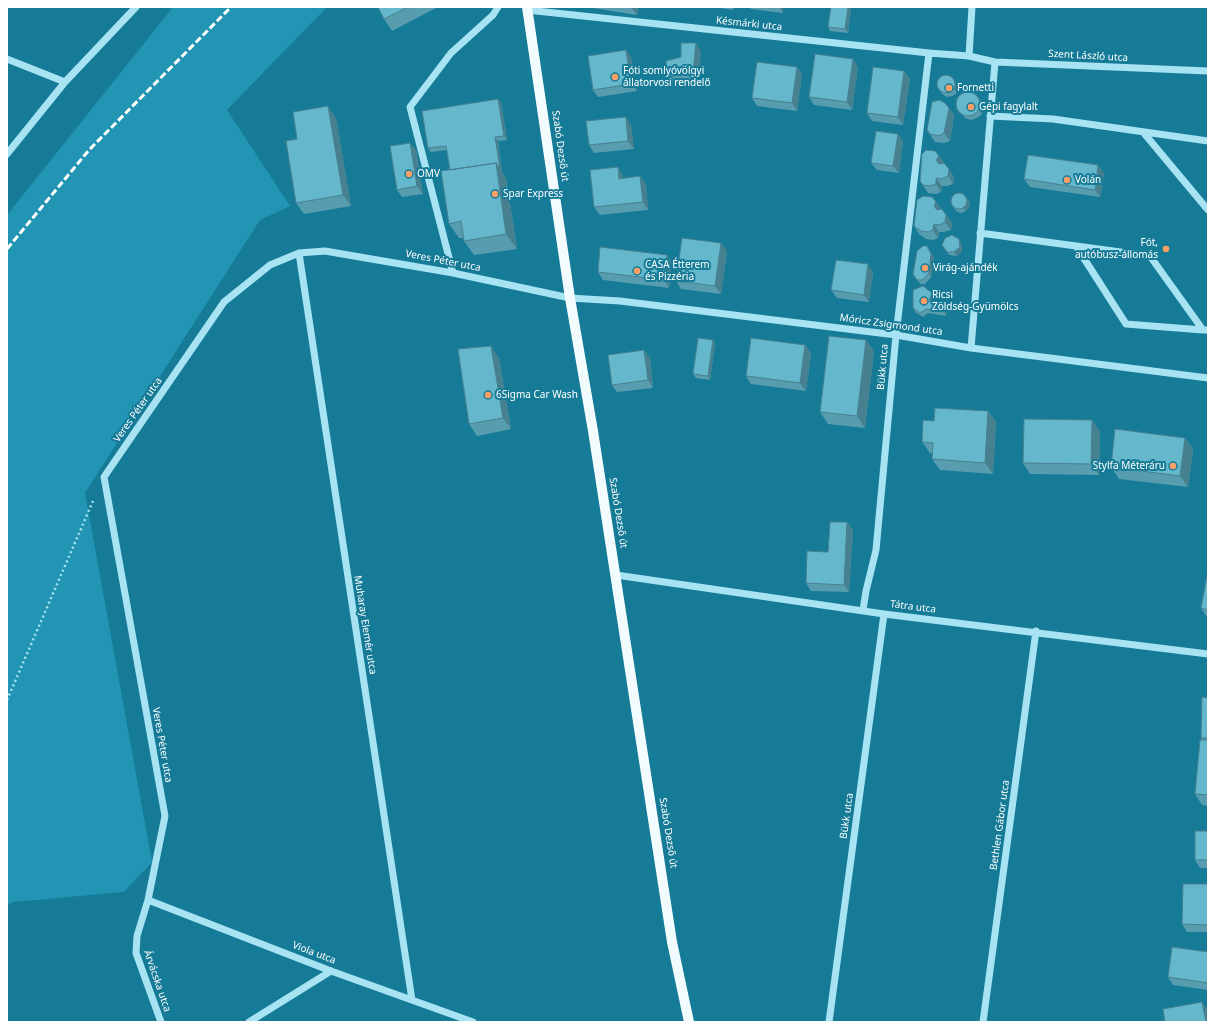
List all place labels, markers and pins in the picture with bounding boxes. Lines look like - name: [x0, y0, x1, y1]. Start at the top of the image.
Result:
- place label: Fóti somlyóvölgyi állatorvosi rendelő: [623, 65, 710, 88]
- marker: Fóti somlyóvölgyi állatorvosi rendelő: [610, 72, 620, 82]
- place label: Fornetti: [957, 82, 994, 94]
- marker: Fornetti: [944, 83, 954, 93]
- place label: Gépi fagylalt: [979, 101, 1038, 113]
- marker: Gépi fagylalt: [966, 102, 976, 112]
- place label: OMV: [417, 168, 440, 180]
- marker: OMV: [404, 169, 414, 179]
- place label: Volán: [1075, 174, 1101, 186]
- marker: Volán: [1062, 175, 1072, 185]
- place label: Spar Express: [503, 188, 563, 200]
- marker: Spar Express: [490, 189, 500, 199]
- place label: Fót, autóbusz-állomás: [1075, 237, 1158, 260]
- marker: Fót, autóbusz-állomás: [1161, 244, 1171, 254]
- place label: CASA Étterem és Pizzéria: [645, 259, 710, 282]
- place label: Virág-ajándék: [933, 262, 998, 274]
- marker: Virág-ajándék: [920, 263, 930, 273]
- marker: CASA Étterem és Pizzéria: [632, 266, 642, 276]
- place label: Ricsi Zöldség-Gyümölcs: [932, 289, 1018, 312]
- marker: Ricsi Zöldség-Gyümölcs: [919, 296, 929, 306]
- place label: 6Sigma Car Wash: [496, 389, 578, 401]
- marker: 6Sigma Car Wash: [483, 390, 493, 400]
- place label: Stylfa Méteráru: [1093, 460, 1165, 472]
- marker: Stylfa Méteráru: [1168, 461, 1178, 471]

